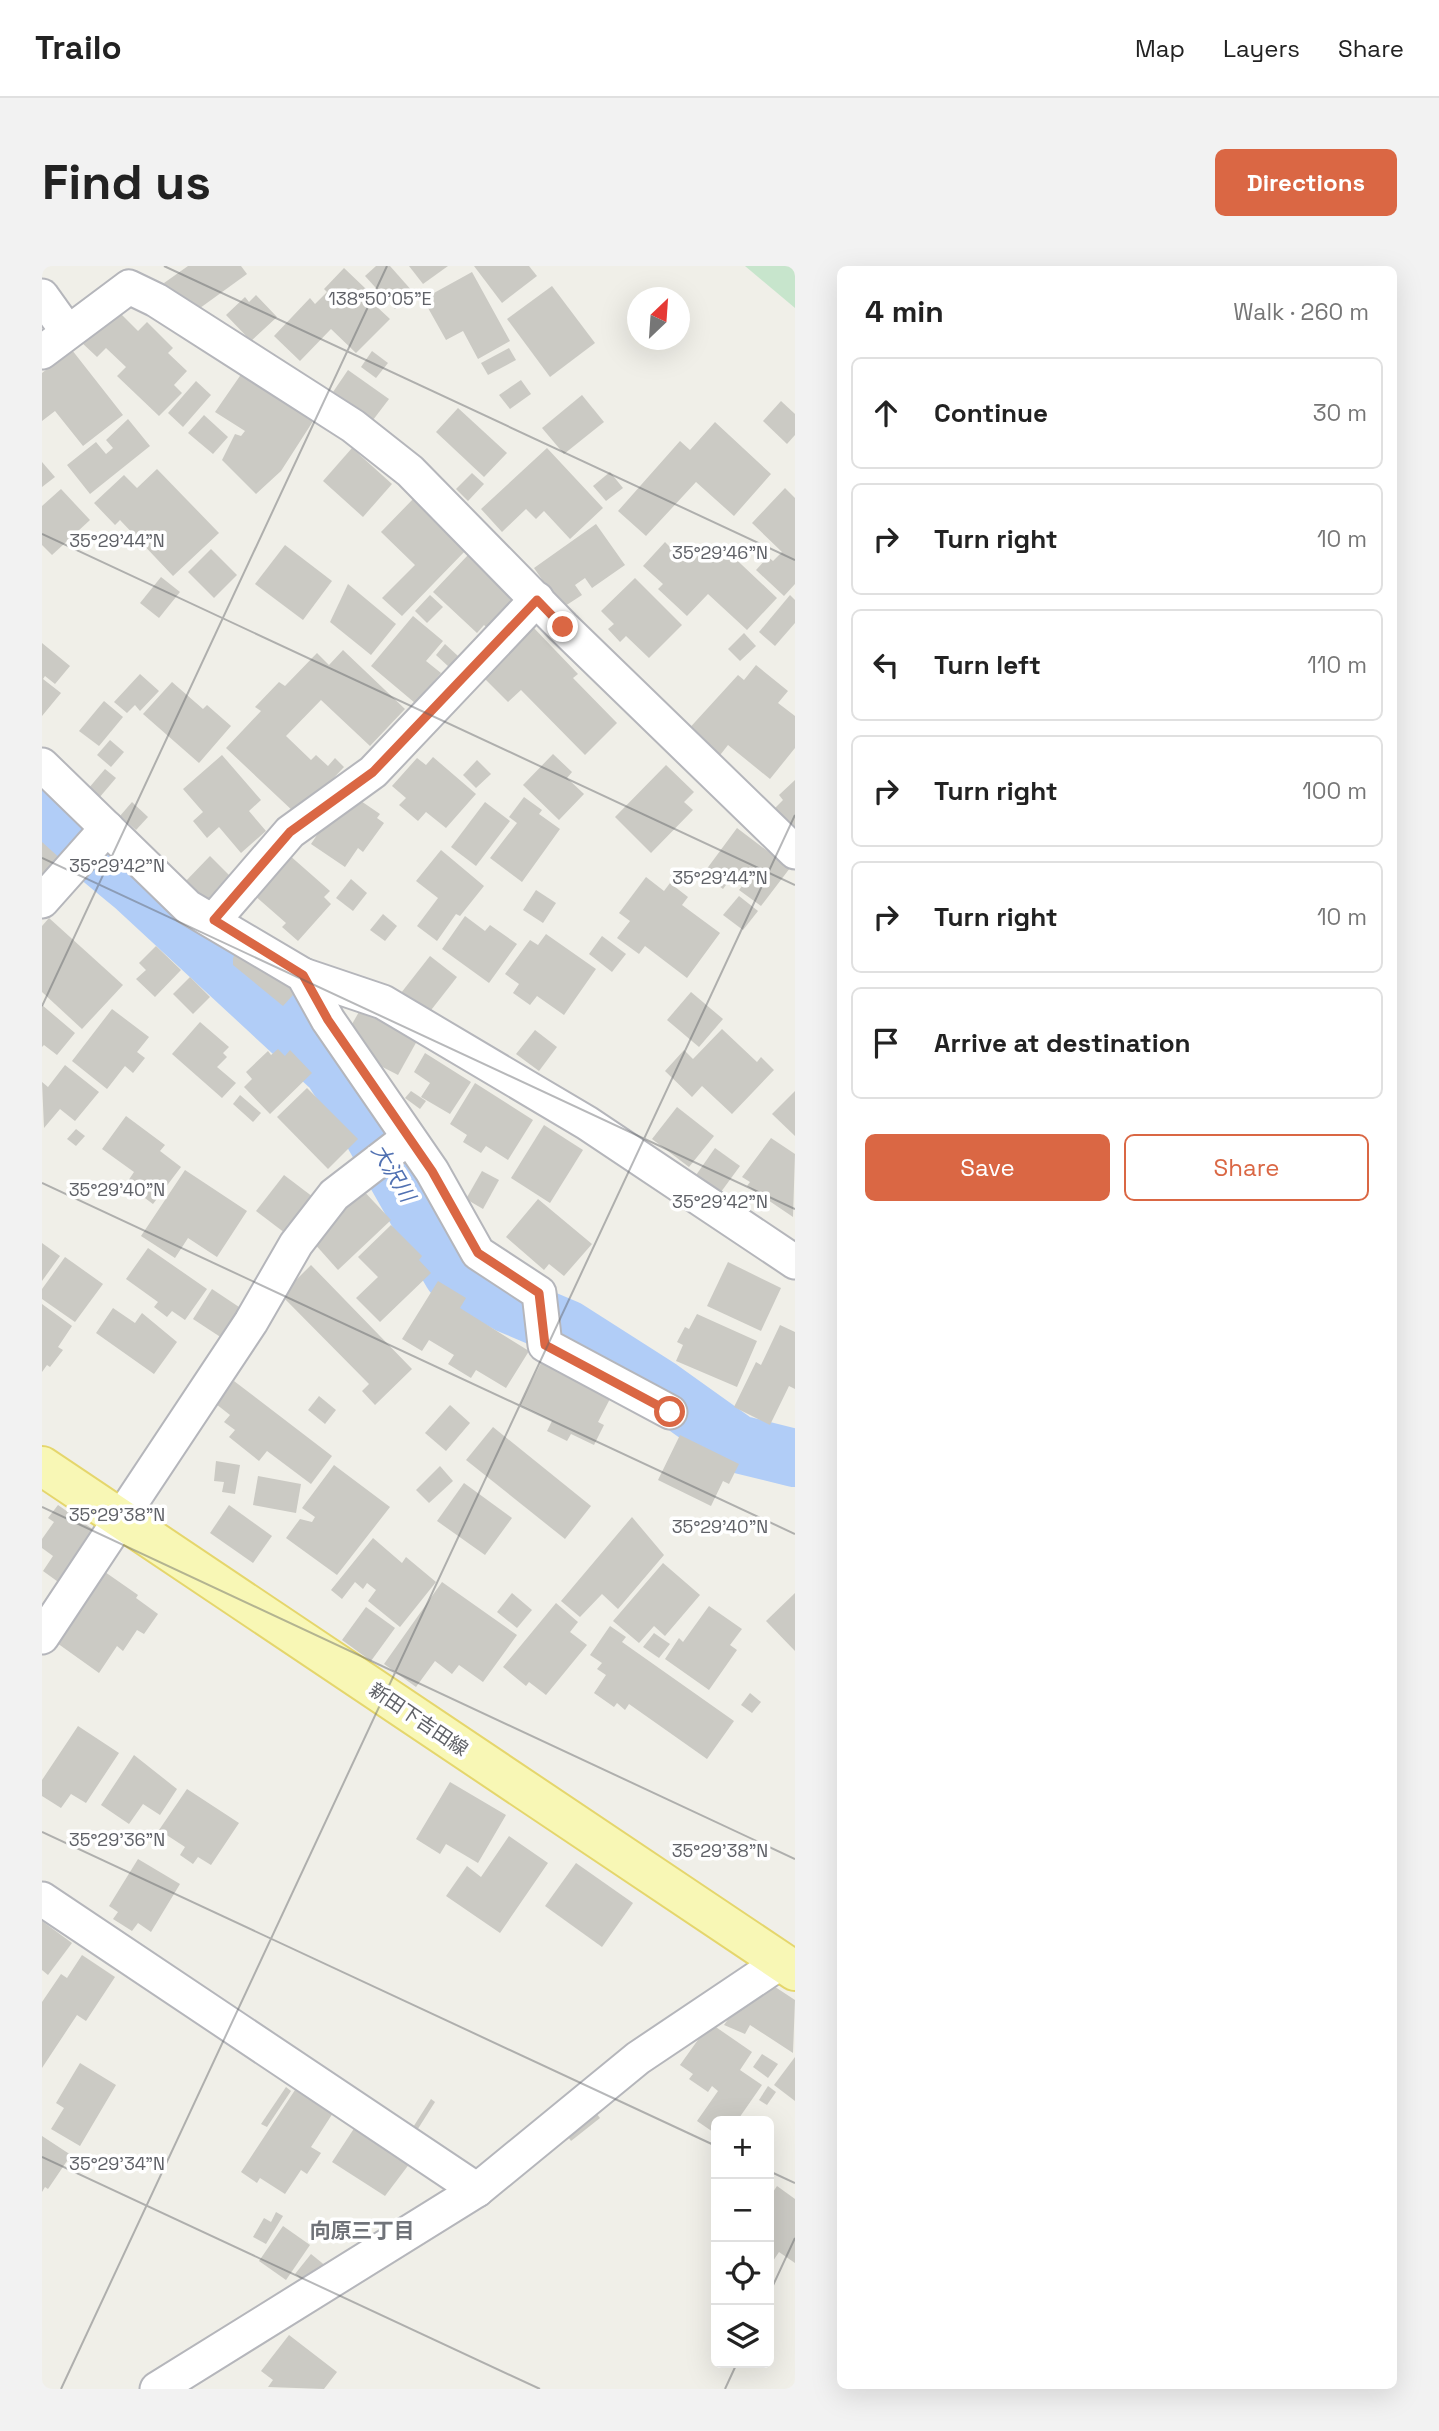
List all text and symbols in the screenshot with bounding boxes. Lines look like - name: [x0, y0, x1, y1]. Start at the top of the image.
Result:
- text: Trailo: [35, 27, 122, 69]
- text: Map: [1135, 33, 1185, 64]
- text: Layers: [1223, 33, 1300, 64]
- text: Share: [1338, 33, 1404, 64]
- button: Directions: [1215, 149, 1397, 216]
- text: Find us: [42, 151, 211, 213]
- text: 138°50'05"E: [328, 287, 432, 310]
- north arrow: [627, 287, 690, 350]
- text: 4 min: [865, 292, 944, 331]
- text: Walk · 260 m: [1233, 297, 1369, 327]
- icon: ahead: [867, 394, 905, 432]
- text: Continue: [934, 396, 1048, 430]
- text: 30 m: [1313, 398, 1367, 428]
- icon: right: [867, 520, 905, 558]
- text: Turn right: [934, 522, 1058, 556]
- text: 10 m: [1317, 524, 1367, 554]
- text: 35°29'44"N: [69, 529, 165, 552]
- text: 35°29'46"N: [672, 541, 768, 564]
- route end: [547, 611, 578, 642]
- icon: left: [867, 646, 905, 684]
- text: Turn left: [934, 648, 1041, 682]
- text: 110 m: [1307, 650, 1367, 680]
- icon: right: [867, 772, 905, 810]
- text: Turn right: [934, 774, 1058, 808]
- text: 100 m: [1302, 776, 1367, 806]
- text: 35°29'42"N: [69, 854, 165, 877]
- text: 35°29'44"N: [672, 866, 768, 889]
- icon: right: [867, 898, 905, 936]
- text: Turn right: [934, 900, 1058, 934]
- text: 10 m: [1317, 902, 1367, 932]
- icon: arrive: [867, 1024, 905, 1062]
- text: Arrive at destination: [934, 1026, 1191, 1060]
- button: Save: [865, 1134, 1110, 1201]
- button: Share: [1124, 1134, 1369, 1201]
- water label: 大沢川: [366, 1139, 422, 1208]
- text: 35°29'40"N: [69, 1178, 165, 1201]
- text: 35°29'42"N: [672, 1190, 768, 1213]
- route start: [654, 1396, 685, 1427]
- text: 35°29'38"N: [69, 1503, 165, 1526]
- text: 35°29'40"N: [672, 1515, 768, 1538]
- street label: 新田下吉田線: [364, 1677, 473, 1762]
- text: 35°29'36"N: [69, 1828, 165, 1851]
- text: 35°29'38"N: [672, 1839, 768, 1862]
- map controls: [711, 2116, 774, 2368]
- button: +: [711, 2116, 774, 2179]
- text: 35°29'34"N: [69, 2152, 165, 2175]
- button: −: [711, 2179, 774, 2242]
- district label: 向原三丁目: [310, 2217, 415, 2244]
- button: locate: [711, 2242, 774, 2305]
- button: layers: [711, 2305, 774, 2368]

